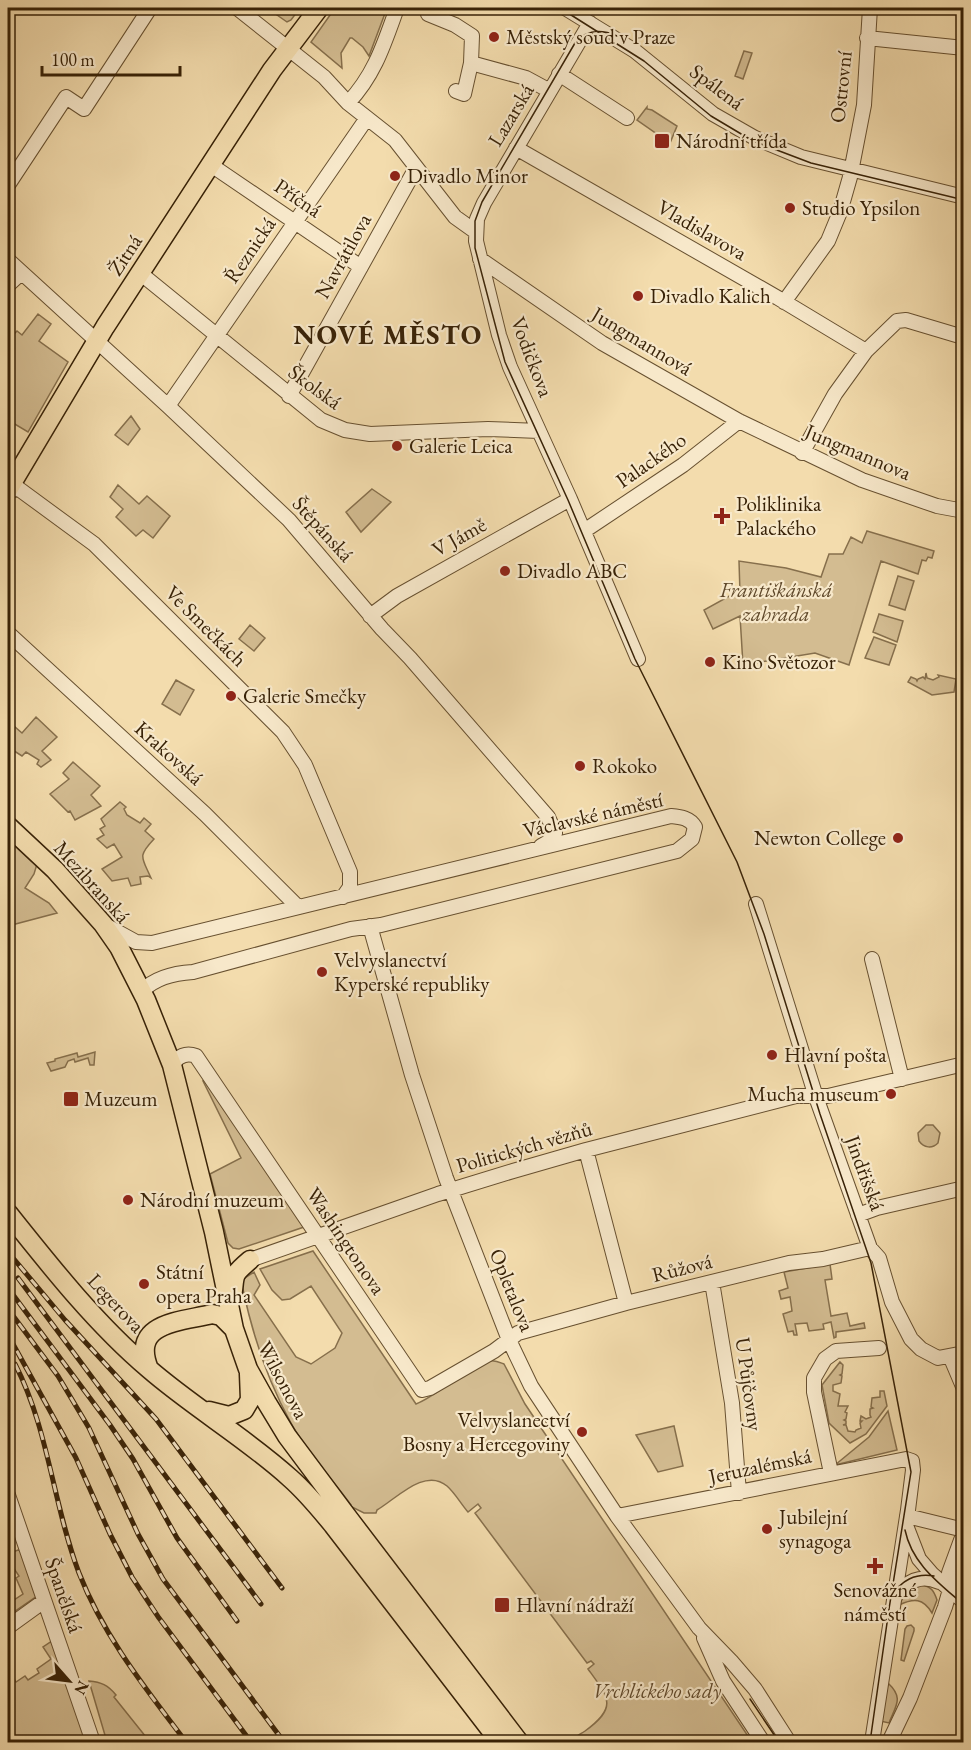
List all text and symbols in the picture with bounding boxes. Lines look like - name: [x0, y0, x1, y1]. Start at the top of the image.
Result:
- place label: Městský soud v Praze: [506, 23, 675, 50]
- marker: Městský soud v Praze: [487, 30, 501, 44]
- scale bar: [42, 39, 180, 77]
- text: 100 m: [51, 48, 95, 71]
- street label: Ostrovní: [823, 49, 858, 124]
- street label: Spálená: [685, 57, 750, 116]
- street label: Lazarská: [481, 78, 540, 151]
- place label: Národní třída: [676, 127, 788, 154]
- marker: Národní třída: [653, 132, 671, 150]
- place label: Divadlo Minor: [407, 162, 528, 189]
- marker: Divadlo Minor: [388, 169, 402, 183]
- street label: Příčná: [269, 172, 328, 224]
- street label: Vladislavova: [653, 193, 752, 266]
- place label: Studio Ypsilon: [802, 194, 920, 221]
- marker: Studio Ypsilon: [783, 201, 797, 215]
- street label: Navrátilova: [308, 208, 377, 303]
- street label: Řeznická: [218, 211, 282, 288]
- street label: Žitná: [101, 228, 148, 280]
- place label: Divadlo Kalich: [650, 282, 771, 309]
- marker: Divadlo Kalich: [631, 289, 645, 303]
- street label: Jungmannová: [585, 299, 698, 381]
- street label: Vodičkova: [505, 313, 560, 401]
- district label: NOVÉ MĚSTO: [293, 317, 483, 352]
- street label: Školská: [283, 358, 348, 415]
- street label: Jungmannova: [799, 416, 916, 486]
- street label: Palackého: [610, 426, 691, 494]
- place label: Galerie Leica: [409, 432, 513, 459]
- marker: Galerie Leica: [390, 439, 404, 453]
- street label: Štěpánská: [287, 490, 360, 568]
- place label: Poliklinika Palackého: [736, 490, 822, 541]
- marker: Poliklinika Palackého: [713, 507, 731, 525]
- street label: V Jámě: [427, 511, 491, 563]
- place label: Divadlo ABC: [517, 557, 627, 584]
- marker: Divadlo ABC: [498, 564, 512, 578]
- park label: Františkánská zahrada: [719, 576, 833, 627]
- street label: Ve Smečkách: [160, 579, 253, 672]
- place label: Kino Světozor: [722, 648, 836, 675]
- marker: Kino Světozor: [703, 655, 717, 669]
- place label: Galerie Smečky: [243, 682, 367, 709]
- marker: Galerie Smečky: [224, 689, 238, 703]
- street label: Krakovská: [129, 715, 210, 791]
- place label: Rokoko: [592, 752, 657, 779]
- marker: Rokoko: [573, 759, 587, 773]
- street label: Václavské náměstí: [520, 785, 666, 844]
- place label: Newton College: [754, 824, 886, 851]
- marker: Newton College: [891, 831, 905, 845]
- street label: Mezibranská: [48, 835, 137, 929]
- place label: Velvyslanectví Kyperské republiky: [334, 946, 490, 997]
- marker: Velvyslanectví Kyperské republiky: [315, 965, 329, 979]
- place label: Hlavní pošta: [784, 1041, 887, 1068]
- marker: Hlavní pošta: [765, 1048, 779, 1062]
- place label: Mucha museum: [747, 1080, 879, 1107]
- place label: Muzeum: [84, 1085, 158, 1112]
- marker: Mucha museum: [884, 1087, 898, 1101]
- marker: Muzeum: [62, 1090, 80, 1108]
- street label: Politických vězňů: [453, 1114, 595, 1179]
- street label: Jindřišská: [839, 1130, 892, 1215]
- street label: Washingtonova: [301, 1182, 393, 1300]
- place label: Národní muzeum: [140, 1186, 284, 1213]
- marker: Národní muzeum: [121, 1193, 135, 1207]
- street label: Opletalova: [484, 1244, 542, 1336]
- street label: Růžová: [649, 1247, 715, 1288]
- place label: Státní opera Praha: [156, 1258, 252, 1309]
- street label: Legerova: [82, 1267, 151, 1339]
- marker: Státní opera Praha: [137, 1277, 151, 1291]
- street label: Wilsonova: [252, 1336, 316, 1424]
- street label: U Půjčovny: [730, 1336, 770, 1433]
- place label: Velvyslanectví Bosny a Hercegoviny: [403, 1406, 571, 1457]
- marker: Velvyslanectví Bosny a Hercegoviny: [575, 1425, 589, 1439]
- street label: Jeruzalémská: [704, 1441, 814, 1490]
- place label: Jubilejní synagoga: [777, 1503, 852, 1554]
- marker: Jubilejní synagoga: [760, 1522, 774, 1536]
- street label: Španělská: [39, 1554, 90, 1637]
- marker: Senovážné náměstí: [866, 1557, 884, 1575]
- place label: Senovážné náměstí: [833, 1576, 917, 1627]
- place label: Hlavní nádraží: [516, 1591, 635, 1618]
- marker: Hlavní nádraží: [493, 1596, 511, 1614]
- north arrow: [39, 1651, 99, 1711]
- text: N: [69, 1677, 94, 1698]
- park label: Vrchlického sady: [593, 1677, 722, 1704]

